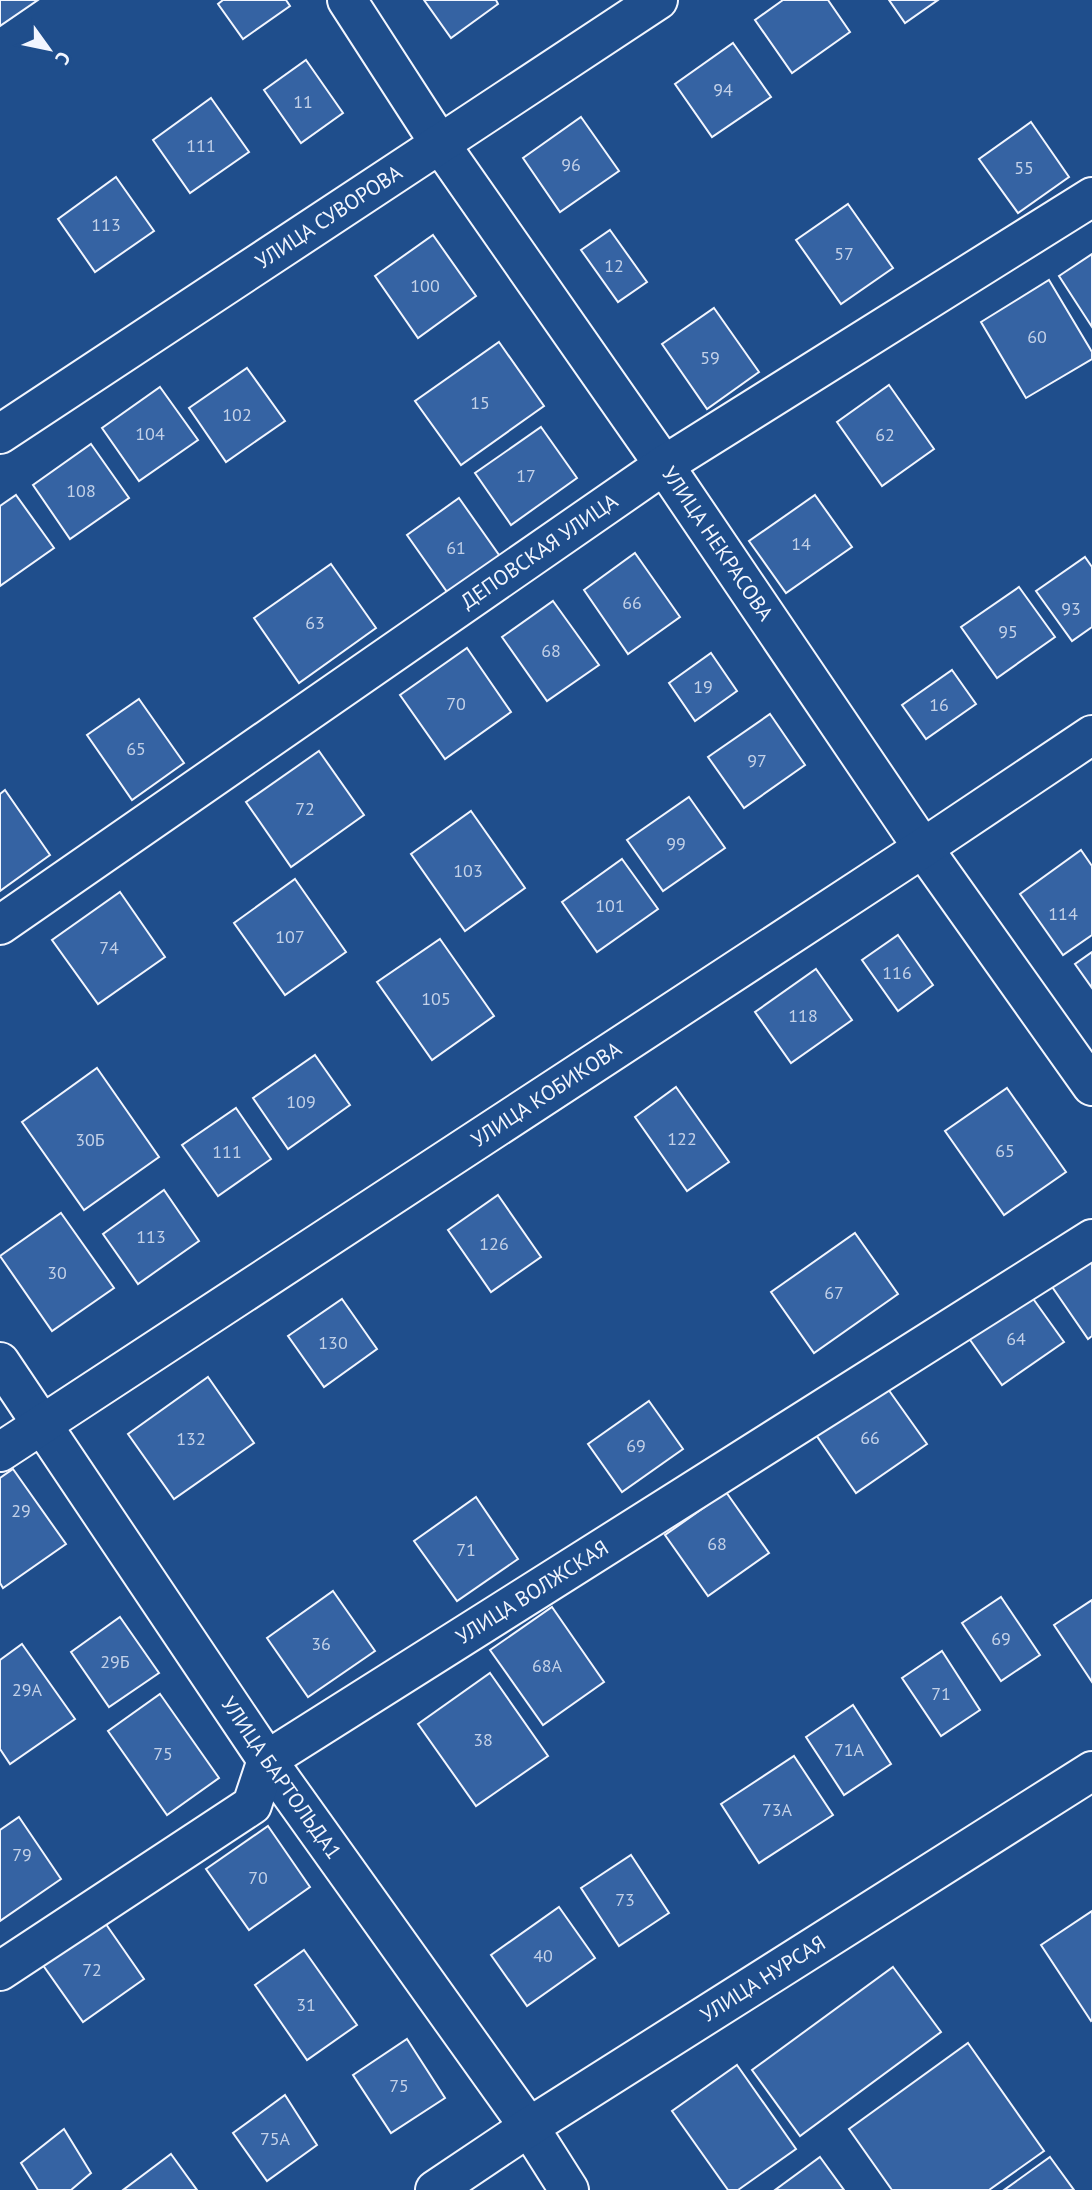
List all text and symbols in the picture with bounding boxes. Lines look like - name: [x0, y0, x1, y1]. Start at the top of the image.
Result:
- north arrow: [14, 14, 84, 84]
- text: С: [50, 47, 76, 70]
- house number: 94: [713, 78, 733, 101]
- house number: 11: [293, 90, 313, 113]
- house number: 111: [186, 134, 216, 157]
- house number: 96: [561, 153, 581, 176]
- house number: 55: [1014, 156, 1034, 179]
- street label: УЛИЦА СУВОРОВА: [250, 158, 408, 275]
- house number: 113: [91, 213, 121, 236]
- house number: 57: [834, 242, 854, 265]
- house number: 12: [604, 254, 624, 277]
- house number: 100: [410, 274, 440, 297]
- house number: 60: [1027, 325, 1047, 348]
- house number: 59: [700, 346, 720, 369]
- house number: 15: [470, 391, 490, 414]
- house number: 102: [222, 403, 252, 426]
- house number: 104: [135, 422, 165, 445]
- house number: 62: [875, 423, 895, 446]
- street label: УЛИЦА НЕКРАСОВА: [656, 461, 780, 627]
- house number: 17: [516, 464, 536, 487]
- house number: 108: [66, 479, 96, 502]
- street label: ДЕПОВСКАЯ УЛИЦА: [455, 487, 623, 615]
- house number: 14: [791, 532, 811, 555]
- house number: 61: [446, 536, 466, 559]
- house number: 66: [622, 591, 642, 614]
- house number: 93: [1061, 597, 1081, 620]
- house number: 63: [305, 611, 325, 634]
- house number: 95: [998, 620, 1018, 643]
- house number: 68: [541, 639, 561, 662]
- house number: 19: [693, 675, 713, 698]
- house number: 70: [446, 692, 466, 715]
- house number: 16: [929, 693, 949, 716]
- house number: 65: [126, 737, 146, 760]
- house number: 97: [747, 749, 767, 772]
- house number: 72: [295, 797, 315, 820]
- house number: 99: [666, 832, 686, 855]
- house number: 103: [453, 859, 483, 882]
- house number: 101: [595, 894, 625, 917]
- house number: 114: [1048, 902, 1078, 925]
- house number: 107: [275, 925, 305, 948]
- house number: 74: [99, 936, 119, 959]
- house number: 116: [882, 961, 912, 984]
- house number: 105: [421, 987, 451, 1010]
- house number: 118: [788, 1004, 818, 1027]
- street label: УЛИЦА КОБИКОВА: [466, 1035, 627, 1153]
- house number: 109: [286, 1090, 316, 1113]
- house number: 122: [667, 1127, 697, 1150]
- house number: 30Б: [75, 1128, 105, 1151]
- house number: 65: [995, 1139, 1015, 1162]
- house number: 111: [212, 1140, 242, 1163]
- house number: 113: [136, 1225, 166, 1248]
- house number: 126: [479, 1232, 509, 1255]
- house number: 30: [47, 1261, 67, 1284]
- house number: 67: [824, 1281, 844, 1304]
- house number: 64: [1006, 1327, 1026, 1350]
- house number: 130: [318, 1331, 348, 1354]
- house number: 66: [860, 1426, 880, 1449]
- house number: 132: [176, 1427, 206, 1450]
- house number: 69: [626, 1434, 646, 1457]
- house number: 29: [11, 1499, 31, 1522]
- house number: 68: [707, 1532, 727, 1555]
- street label: УЛИЦА ВОЛЖСКАЯ: [451, 1534, 613, 1650]
- house number: 71: [456, 1538, 476, 1561]
- house number: 69: [991, 1627, 1011, 1650]
- house number: 36: [311, 1632, 331, 1655]
- house number: 29Б: [100, 1650, 130, 1673]
- house number: 68А: [532, 1654, 563, 1677]
- house number: 29А: [12, 1678, 43, 1701]
- house number: 71: [931, 1682, 951, 1705]
- street label: УЛИЦА БАРТОЛЬДА1: [215, 1691, 347, 1864]
- house number: 38: [473, 1728, 493, 1751]
- house number: 71А: [834, 1738, 865, 1761]
- house number: 75: [153, 1742, 173, 1765]
- house number: 73А: [762, 1798, 793, 1821]
- house number: 79: [12, 1843, 32, 1866]
- house number: 70: [248, 1866, 268, 1889]
- house number: 73: [615, 1888, 635, 1911]
- street label: УЛИЦА НУРСАЯ: [695, 1929, 830, 2028]
- house number: 40: [533, 1944, 553, 1967]
- house number: 72: [82, 1958, 102, 1981]
- house number: 31: [296, 1993, 316, 2016]
- house number: 75: [389, 2074, 409, 2097]
- house number: 75А: [260, 2127, 291, 2150]

